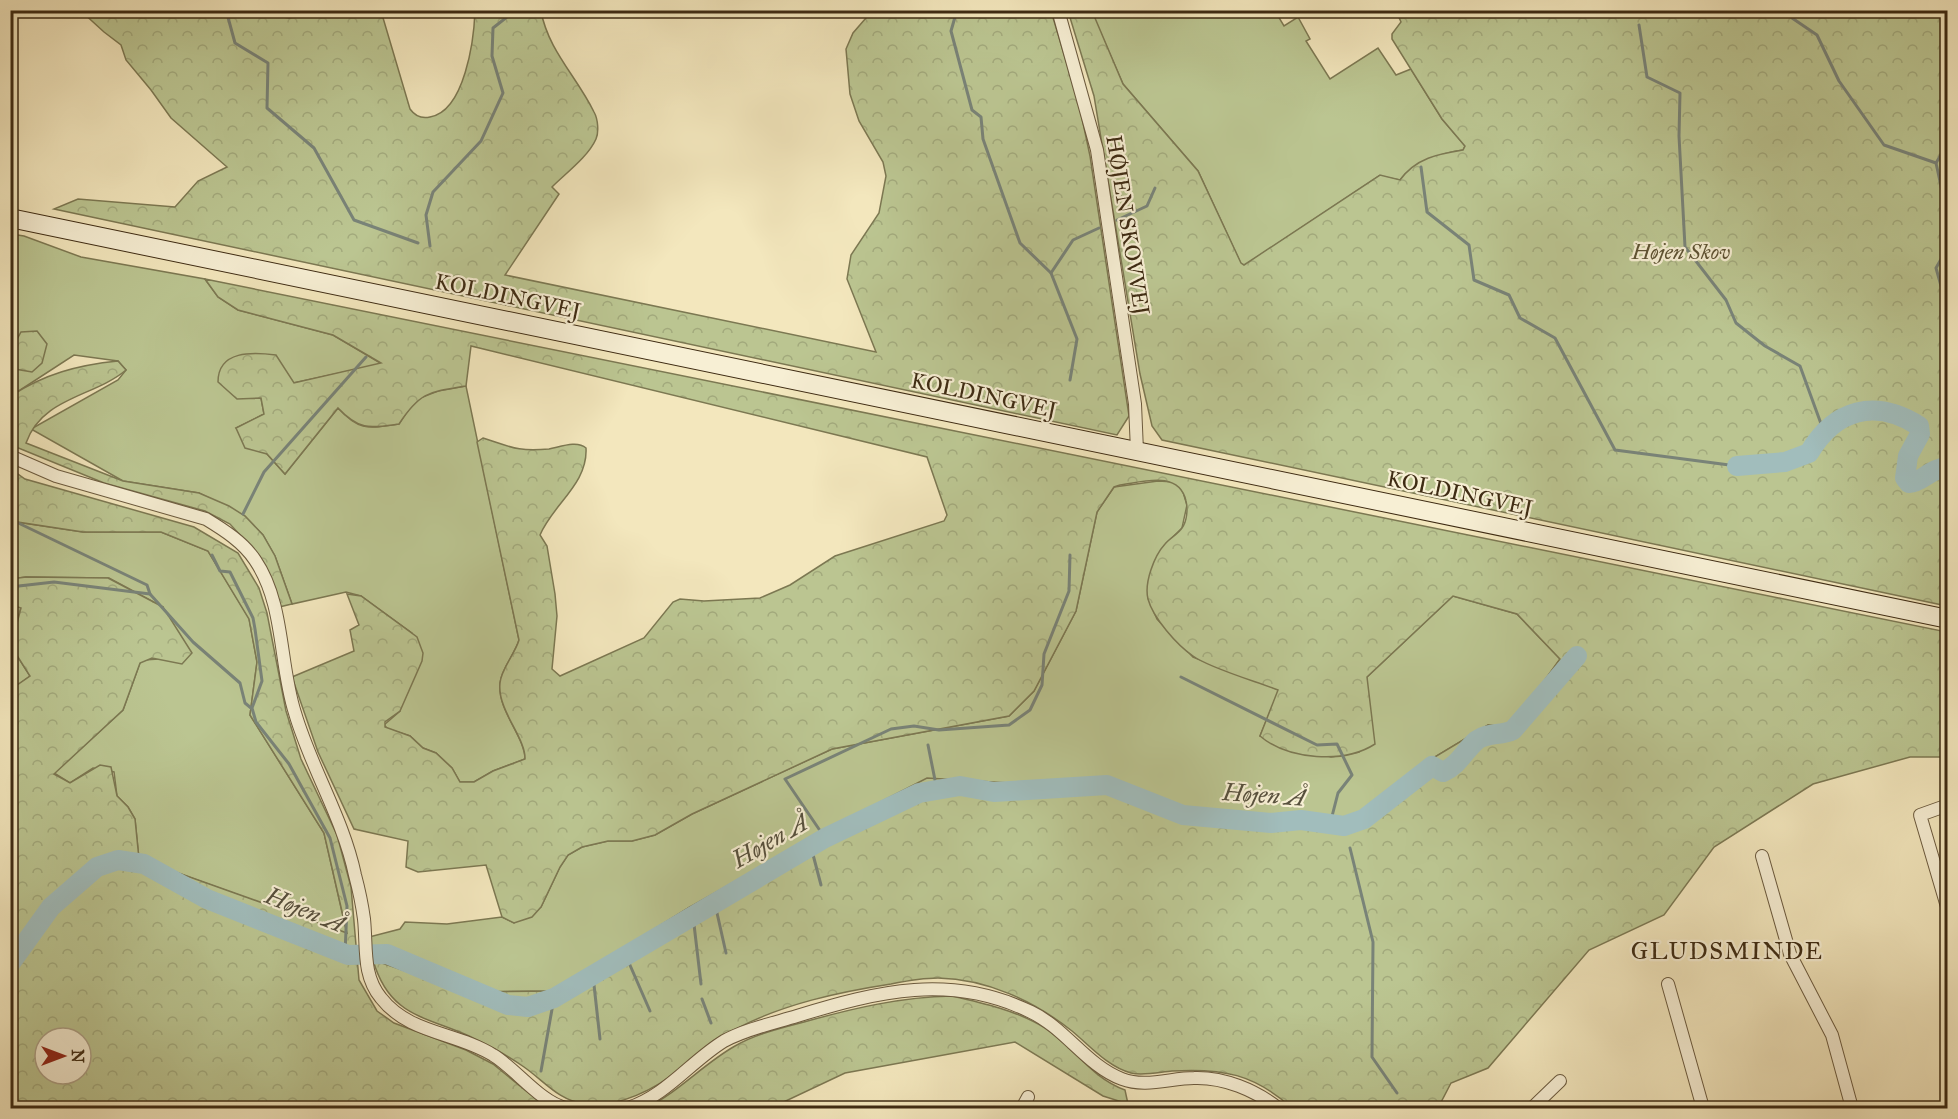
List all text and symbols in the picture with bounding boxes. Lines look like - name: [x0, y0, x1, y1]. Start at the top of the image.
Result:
- street label: HØJEN SKOVVEJ: [1100, 133, 1156, 317]
- park label: Højen Skov: [1630, 238, 1731, 265]
- street label: KOLDINGVEJ: [433, 267, 584, 325]
- street label: KOLDINGVEJ: [909, 366, 1060, 424]
- street label: KOLDINGVEJ: [1385, 464, 1536, 522]
- water label: Højen Å: [1220, 777, 1308, 813]
- water label: Højen Å: [725, 807, 815, 875]
- water label: Højen Å: [260, 880, 350, 940]
- district label: GLUDSMINDE: [1631, 936, 1823, 966]
- north arrow: [33, 1026, 93, 1086]
- text: N: [68, 1049, 87, 1063]

